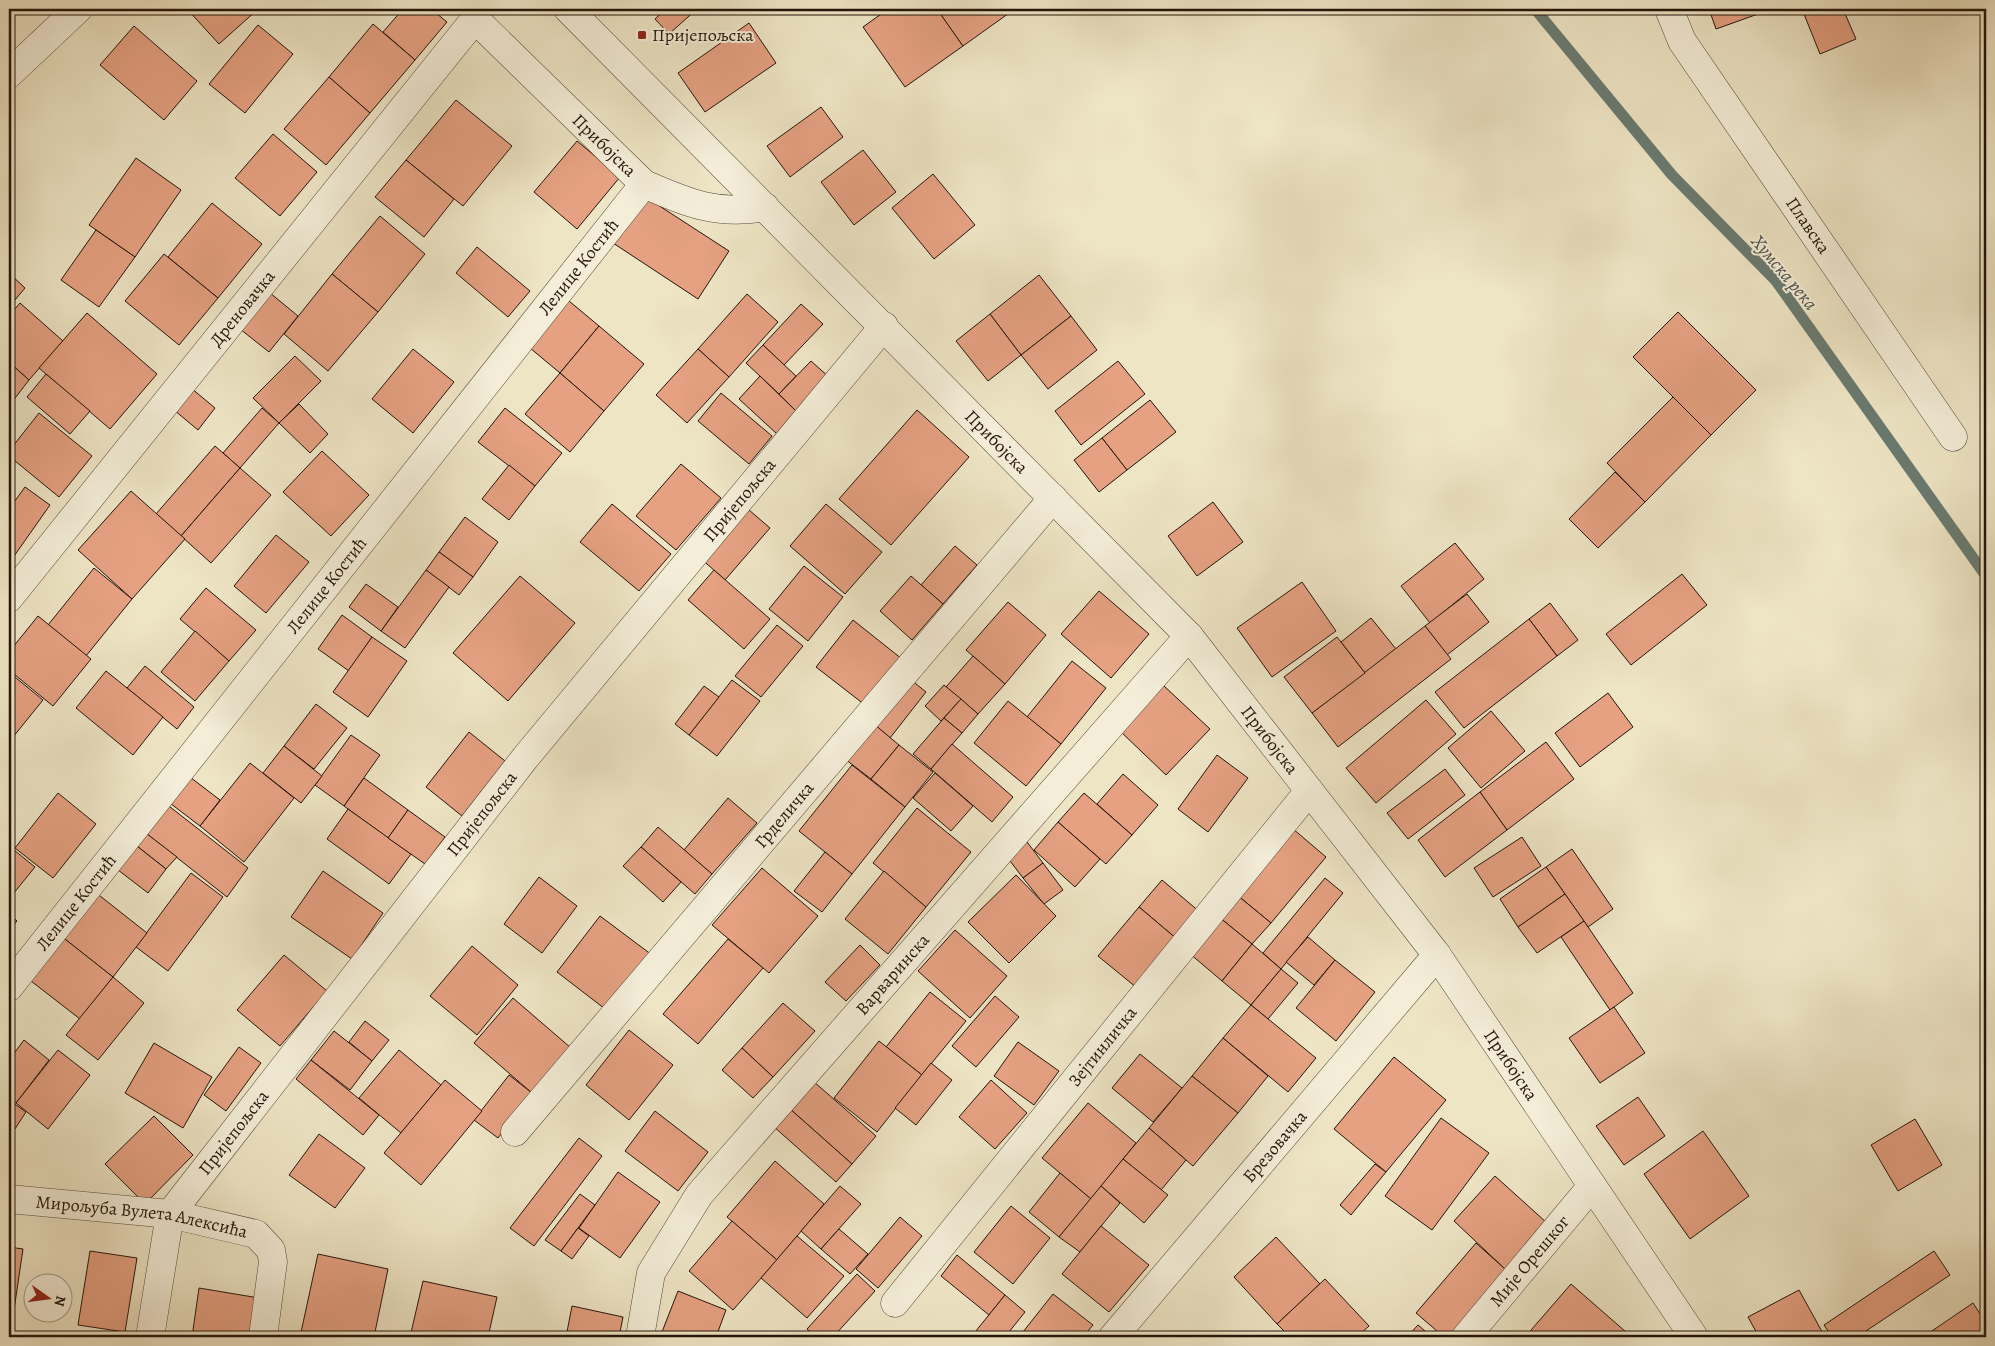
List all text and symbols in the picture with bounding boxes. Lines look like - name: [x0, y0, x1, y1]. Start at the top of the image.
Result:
- place label: Пријепољска: [652, 23, 754, 47]
- marker: Пријепољска: [636, 29, 648, 41]
- street label: Прибојска: [567, 108, 642, 183]
- street label: Плавска: [1780, 192, 1836, 259]
- street label: Лелице Костић: [533, 213, 624, 320]
- water label: Хумска река: [1744, 229, 1824, 316]
- street label: Дреновачка: [204, 264, 281, 351]
- street label: Прибојска: [960, 404, 1034, 479]
- street label: Пријепољска: [698, 453, 782, 547]
- street label: Лелице Костић: [281, 532, 372, 639]
- street label: Прибојска: [1235, 701, 1304, 780]
- street label: Пријепољска: [441, 766, 523, 861]
- street label: Грделичка: [749, 776, 820, 853]
- street label: Лелице Костић: [30, 849, 122, 956]
- street label: Варваринска: [850, 928, 935, 1020]
- street label: Зејтинличка: [1063, 1001, 1143, 1091]
- street label: Прибојска: [1478, 1025, 1544, 1106]
- street label: Пријепољска: [193, 1084, 275, 1180]
- street label: Брезовачка: [1237, 1104, 1313, 1188]
- street label: Мирољуба Вулета Алексића: [35, 1190, 251, 1244]
- street label: Мије Орешког: [1484, 1210, 1575, 1312]
- north arrow: [22, 1274, 72, 1324]
- text: N: [50, 1294, 71, 1308]

